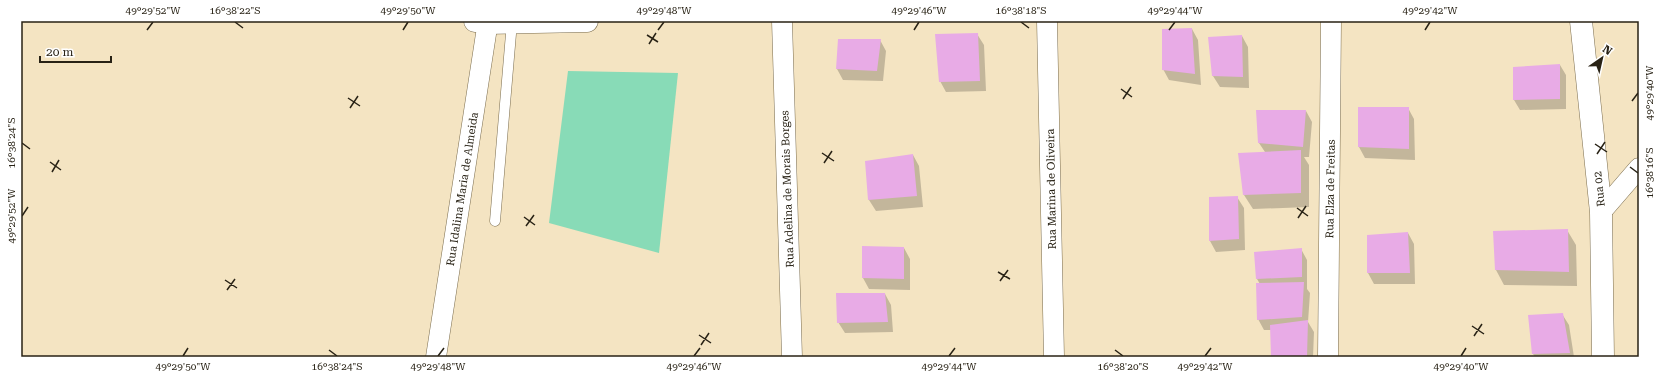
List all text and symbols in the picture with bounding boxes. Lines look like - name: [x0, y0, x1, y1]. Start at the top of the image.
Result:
- text: 49°29'52"W: [126, 5, 181, 16]
- text: 16°38'22"S: [210, 5, 260, 16]
- text: 49°29'50"W: [381, 5, 436, 16]
- text: 49°29'48"W: [637, 5, 692, 16]
- text: 49°29'46"W: [892, 5, 947, 16]
- text: 16°38'18"S: [996, 5, 1046, 16]
- text: 49°29'44"W: [1148, 5, 1203, 16]
- text: 49°29'42"W: [1403, 5, 1458, 16]
- scale bar: [40, 38, 111, 64]
- north arrow: [1582, 38, 1622, 78]
- text: N: [1600, 42, 1615, 58]
- text: 20 m: [46, 45, 73, 59]
- text: 49°29'40"W: [1644, 65, 1655, 120]
- street label: Rua Adelina de Morais Borges: [778, 110, 797, 268]
- street label: Rua Idalina Maria de Almeida: [444, 111, 481, 267]
- text: 16°38'24"S: [6, 118, 17, 168]
- street label: Rua Marina de Oliveira: [1044, 128, 1059, 250]
- street label: Rua Elza de Freitas: [1323, 139, 1338, 239]
- text: 16°38'16"S: [1644, 148, 1655, 198]
- street label: Rua 02: [1591, 171, 1608, 207]
- text: 49°29'52"W: [6, 188, 17, 243]
- text: 49°29'50"W: [156, 361, 211, 372]
- text: 16°38'24"S: [312, 361, 362, 372]
- text: 49°29'48"W: [411, 361, 466, 372]
- text: 49°29'46"W: [667, 361, 722, 372]
- text: 49°29'44"W: [922, 361, 977, 372]
- text: 16°38'20"S: [1098, 361, 1148, 372]
- text: 49°29'42"W: [1178, 361, 1233, 372]
- text: 49°29'40"W: [1434, 361, 1489, 372]

